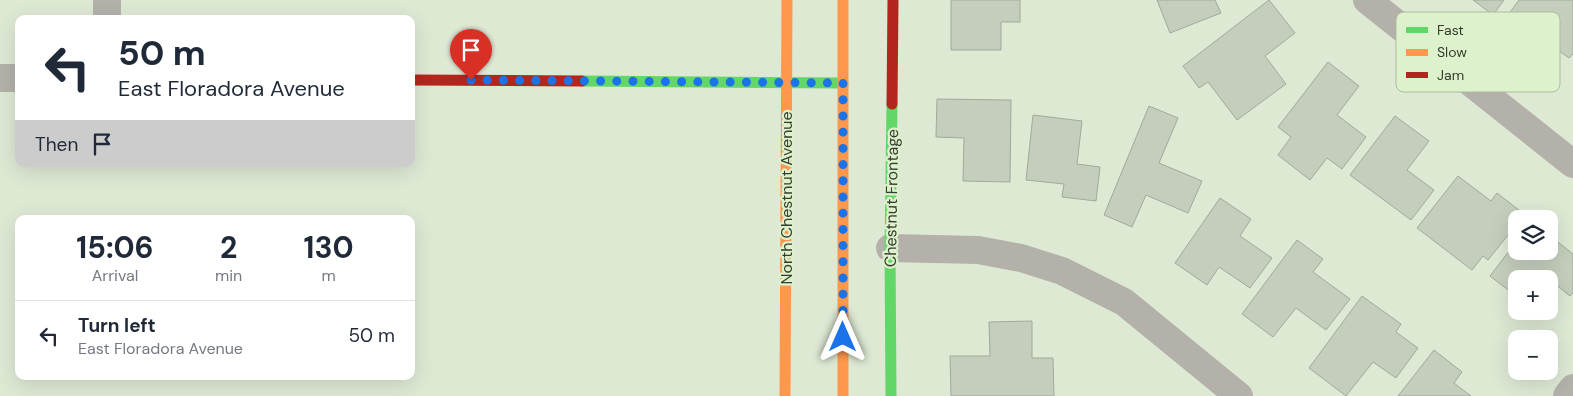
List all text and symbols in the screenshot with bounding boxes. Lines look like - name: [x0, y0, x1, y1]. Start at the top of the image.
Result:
- legend: [1396, 12, 1560, 92]
- text: Fast: [1437, 21, 1464, 39]
- pin: [450, 29, 492, 80]
- text: 50 m: [118, 30, 206, 76]
- icon: left: [35, 35, 100, 100]
- icon: arrive: [457, 36, 485, 64]
- text: Slow: [1437, 43, 1467, 61]
- text: Jam: [1437, 66, 1464, 84]
- text: East Floradora Avenue: [118, 74, 345, 103]
- street label: North Chestnut Avenue: [776, 111, 797, 285]
- street label: Chestnut Frontage: [880, 129, 903, 267]
- icon: arrive: [88, 130, 116, 158]
- text: Then: [35, 132, 78, 157]
- map controls: [1508, 210, 1558, 380]
- button: layers: [1508, 210, 1558, 260]
- text: 15:06: [76, 228, 154, 267]
- text: 2: [220, 228, 237, 267]
- text: 130: [304, 228, 354, 267]
- text: Arrival: [92, 265, 138, 286]
- text: min: [215, 265, 242, 286]
- text: m: [321, 265, 336, 286]
- button: +: [1508, 270, 1558, 320]
- position arrow: [816, 310, 868, 362]
- text: Turn left: [78, 313, 156, 338]
- icon: left: [35, 322, 63, 350]
- text: 50 m: [348, 323, 395, 348]
- button: −: [1508, 330, 1558, 380]
- text: East Floradora Avenue: [78, 338, 243, 359]

